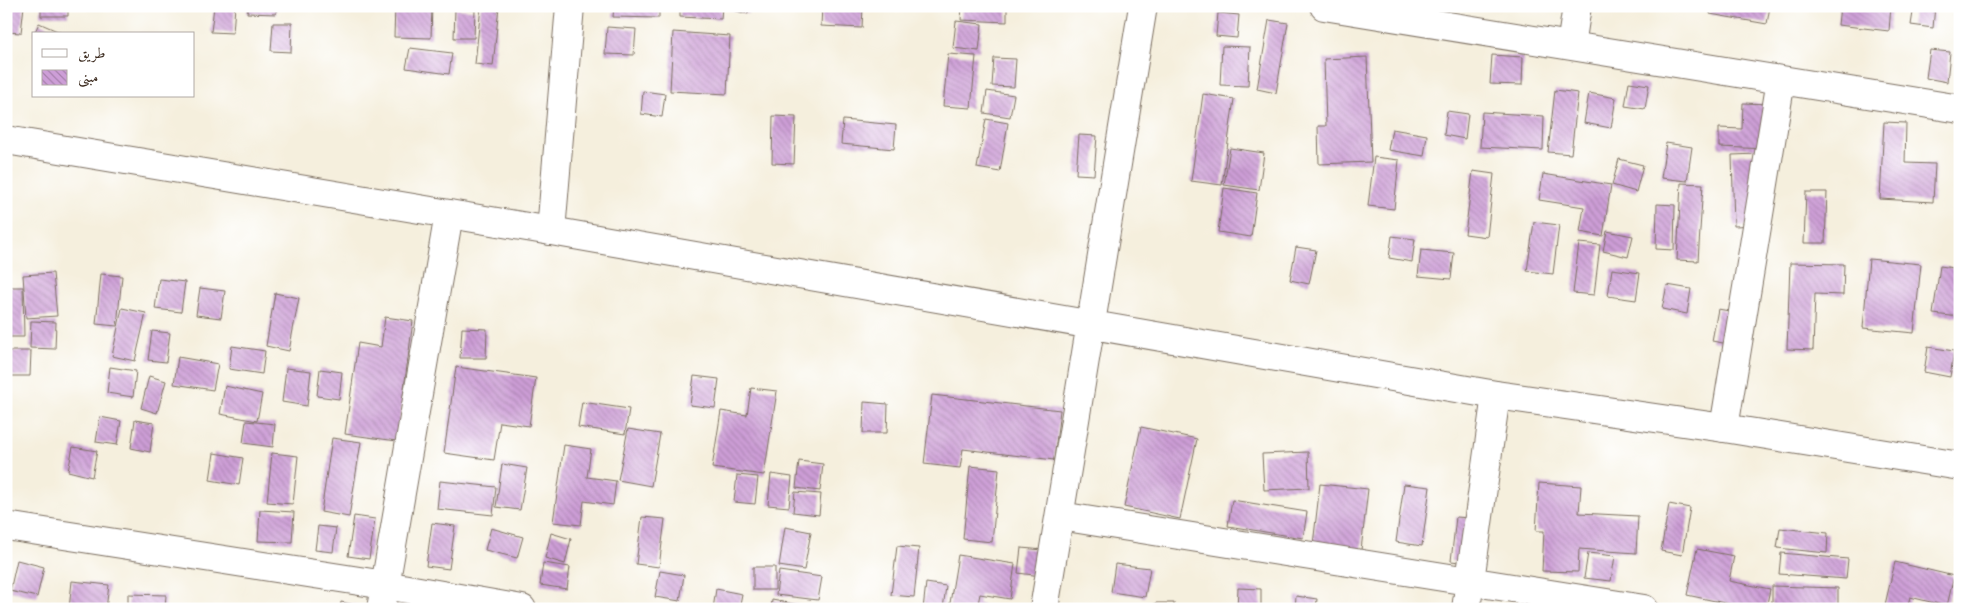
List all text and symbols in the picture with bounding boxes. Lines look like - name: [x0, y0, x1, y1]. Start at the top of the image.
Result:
- legend: [32, 32, 195, 98]
- text: طريق: [78, 44, 105, 63]
- text: مبنى: [78, 68, 98, 88]

